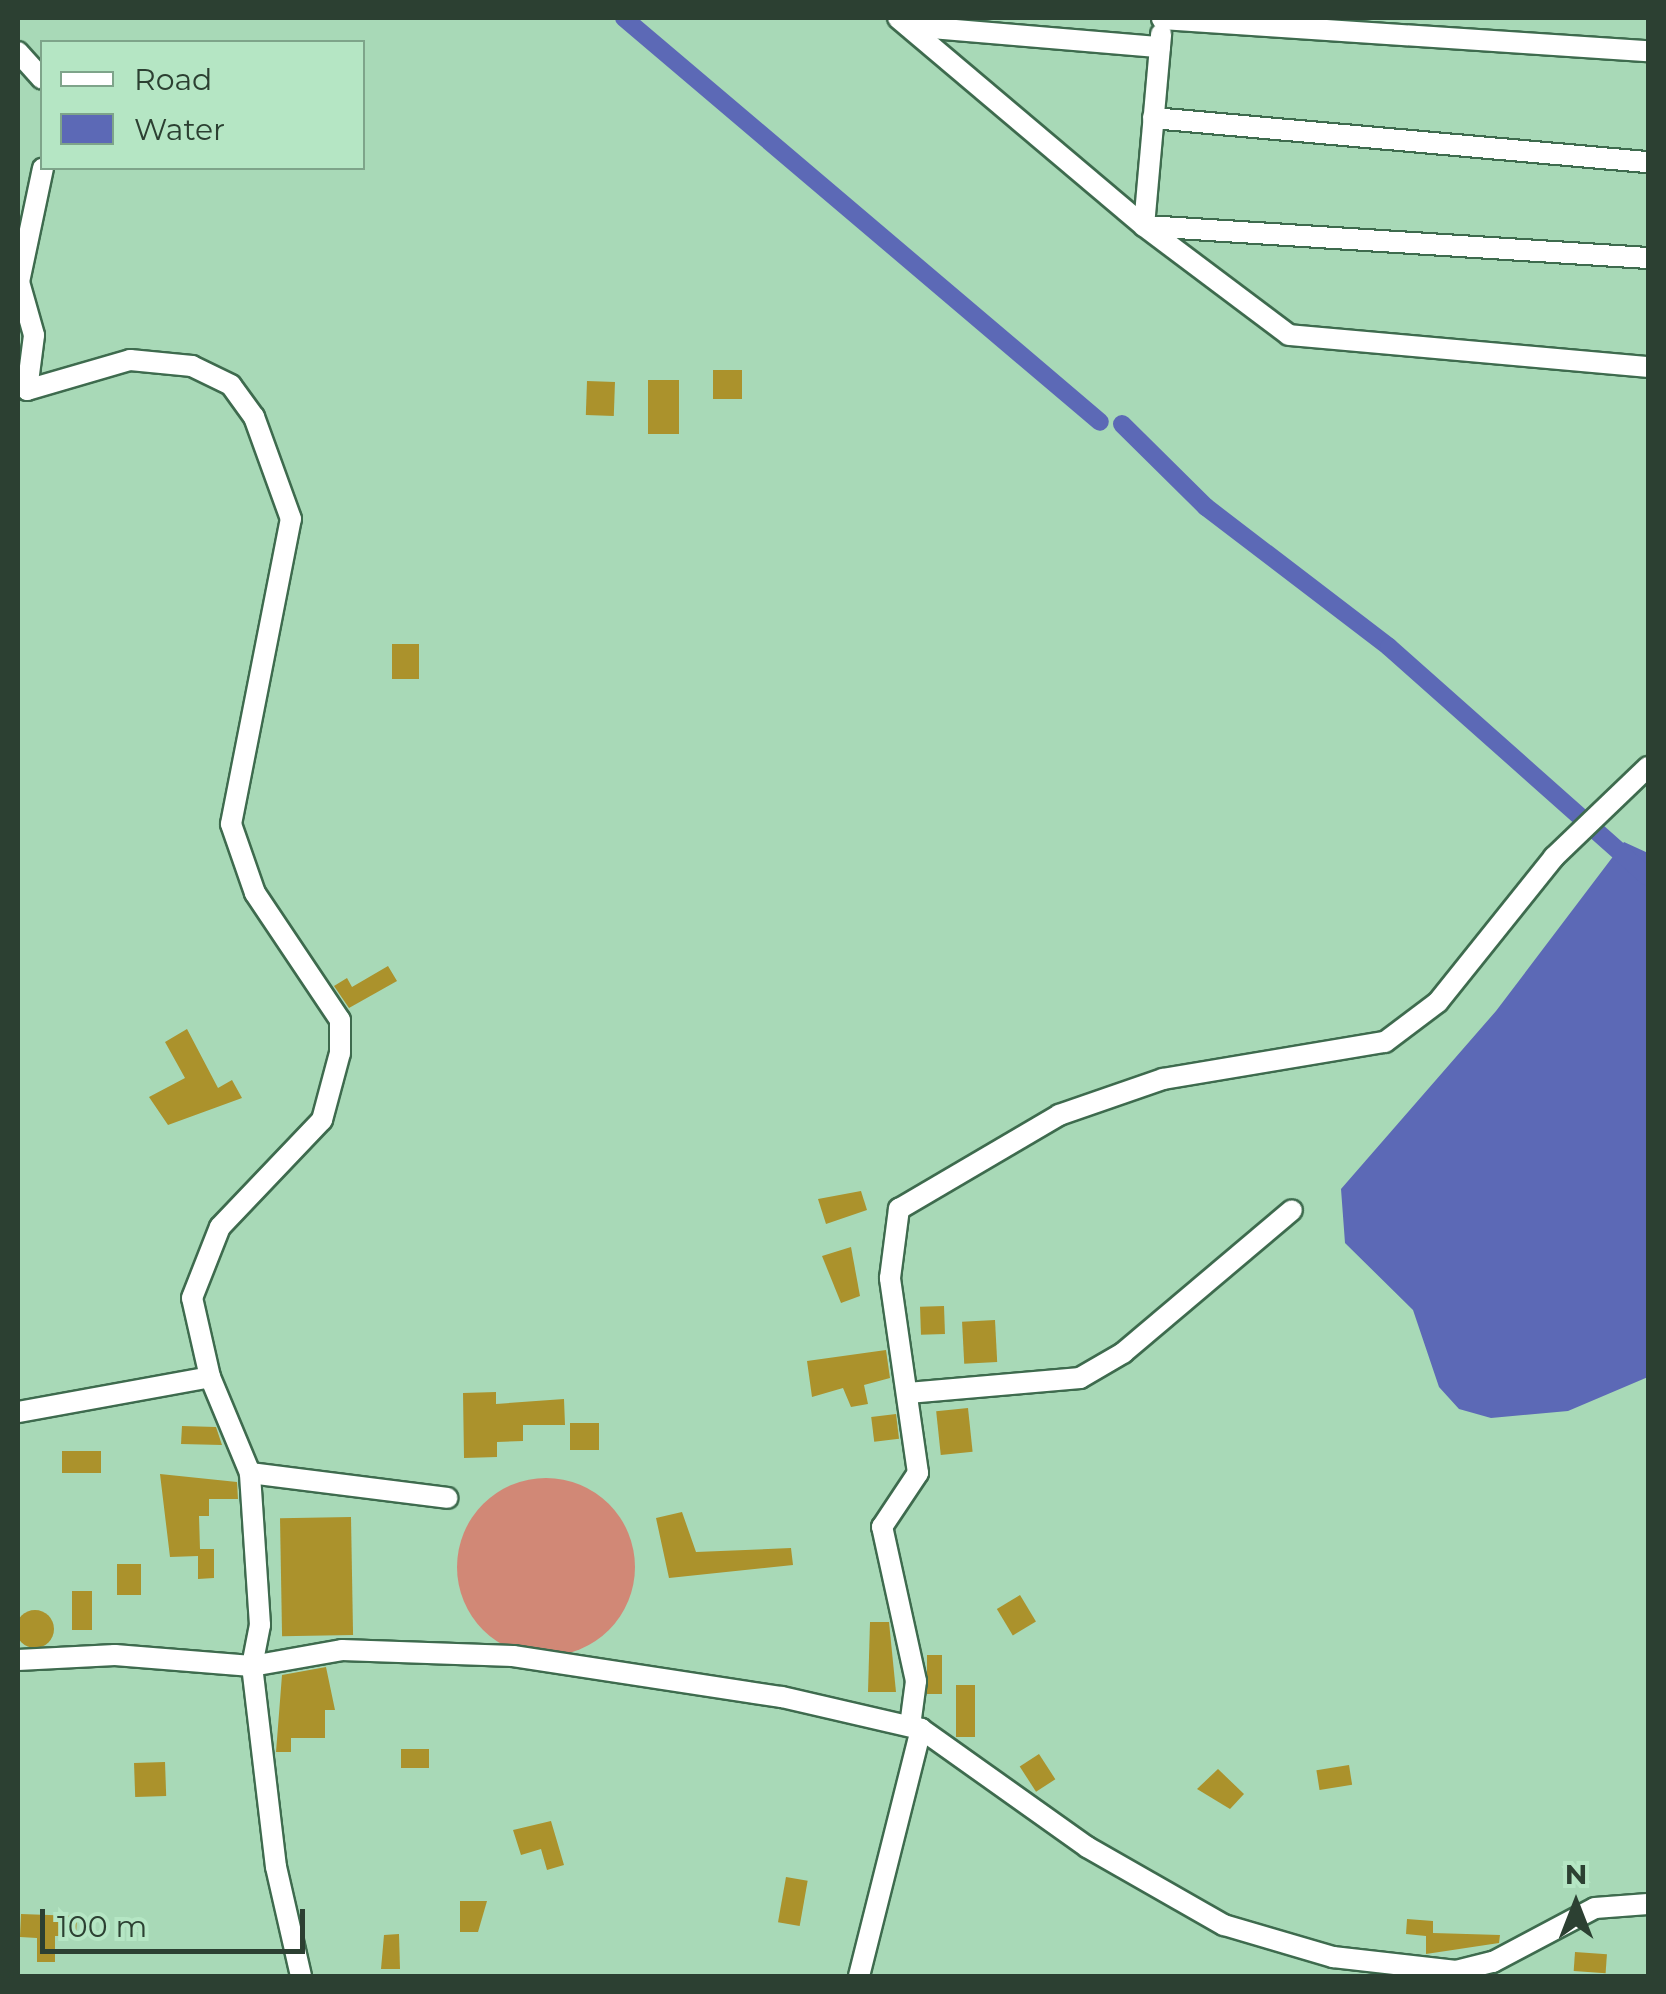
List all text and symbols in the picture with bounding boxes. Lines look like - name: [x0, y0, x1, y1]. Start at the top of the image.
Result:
- legend: [40, 40, 365, 170]
- text: Road: [134, 61, 212, 98]
- text: Water: [134, 111, 225, 148]
- north arrow: [1526, 1854, 1626, 1954]
- text: N: [1565, 1857, 1587, 1891]
- scale bar: [45, 1889, 310, 1951]
- text: 100 m: [57, 1908, 147, 1945]

